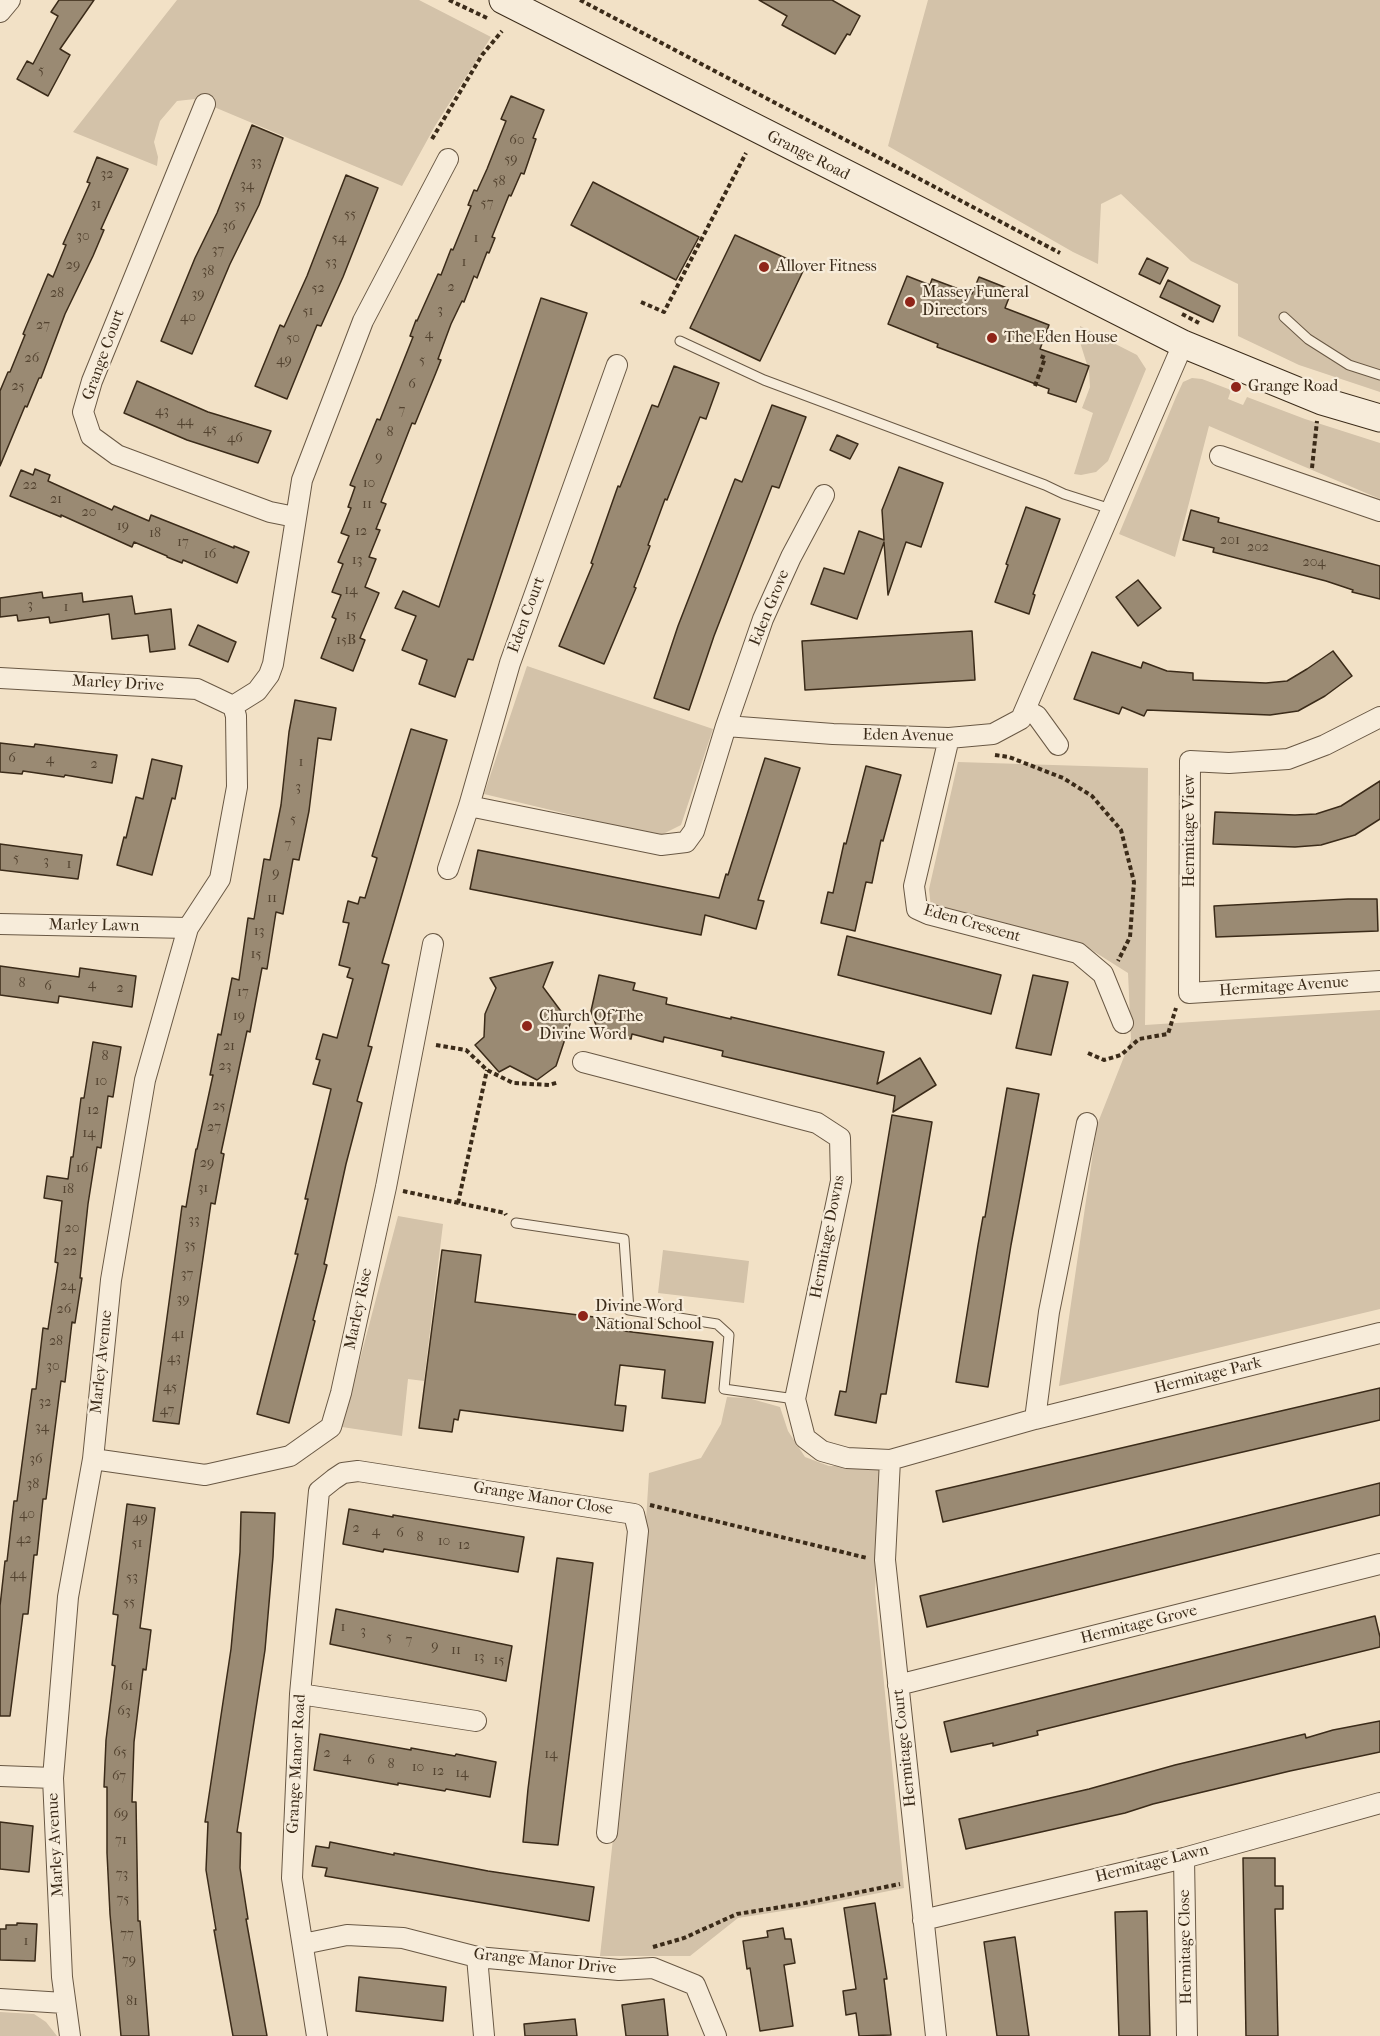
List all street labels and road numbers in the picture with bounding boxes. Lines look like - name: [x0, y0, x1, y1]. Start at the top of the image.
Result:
- street label: Grange Road: [763, 127, 853, 185]
- street label: Grange Court: [79, 307, 129, 403]
- street label: Eden Grove: [746, 567, 794, 649]
- street label: Eden Court: [504, 574, 550, 656]
- street label: Marley Drive: [72, 672, 164, 696]
- street label: Eden Avenue: [862, 726, 954, 746]
- street label: Hermitage View: [1180, 775, 1200, 887]
- street label: Eden Crescent: [921, 901, 1023, 947]
- street label: Marley Lawn: [49, 916, 139, 936]
- street label: Hermitage Avenue: [1219, 973, 1349, 1001]
- street label: Hermitage Downs: [807, 1174, 849, 1300]
- street label: Marley Rise: [341, 1267, 377, 1351]
- street label: Marley Avenue: [87, 1309, 117, 1415]
- street label: Hermitage Park: [1152, 1353, 1264, 1399]
- street label: Grange Manor Close: [472, 1478, 614, 1520]
- street label: Hermitage Grove: [1079, 1601, 1199, 1649]
- street label: Hermitage Court: [889, 1688, 921, 1808]
- street label: Grange Manor Road: [284, 1694, 310, 1834]
- street label: Marley Avenue: [44, 1792, 68, 1898]
- street label: Hermitage Lawn: [1093, 1841, 1211, 1887]
- street label: Hermitage Close: [1175, 1889, 1197, 2005]
- street label: Grange Manor Drive: [473, 1945, 617, 1979]

